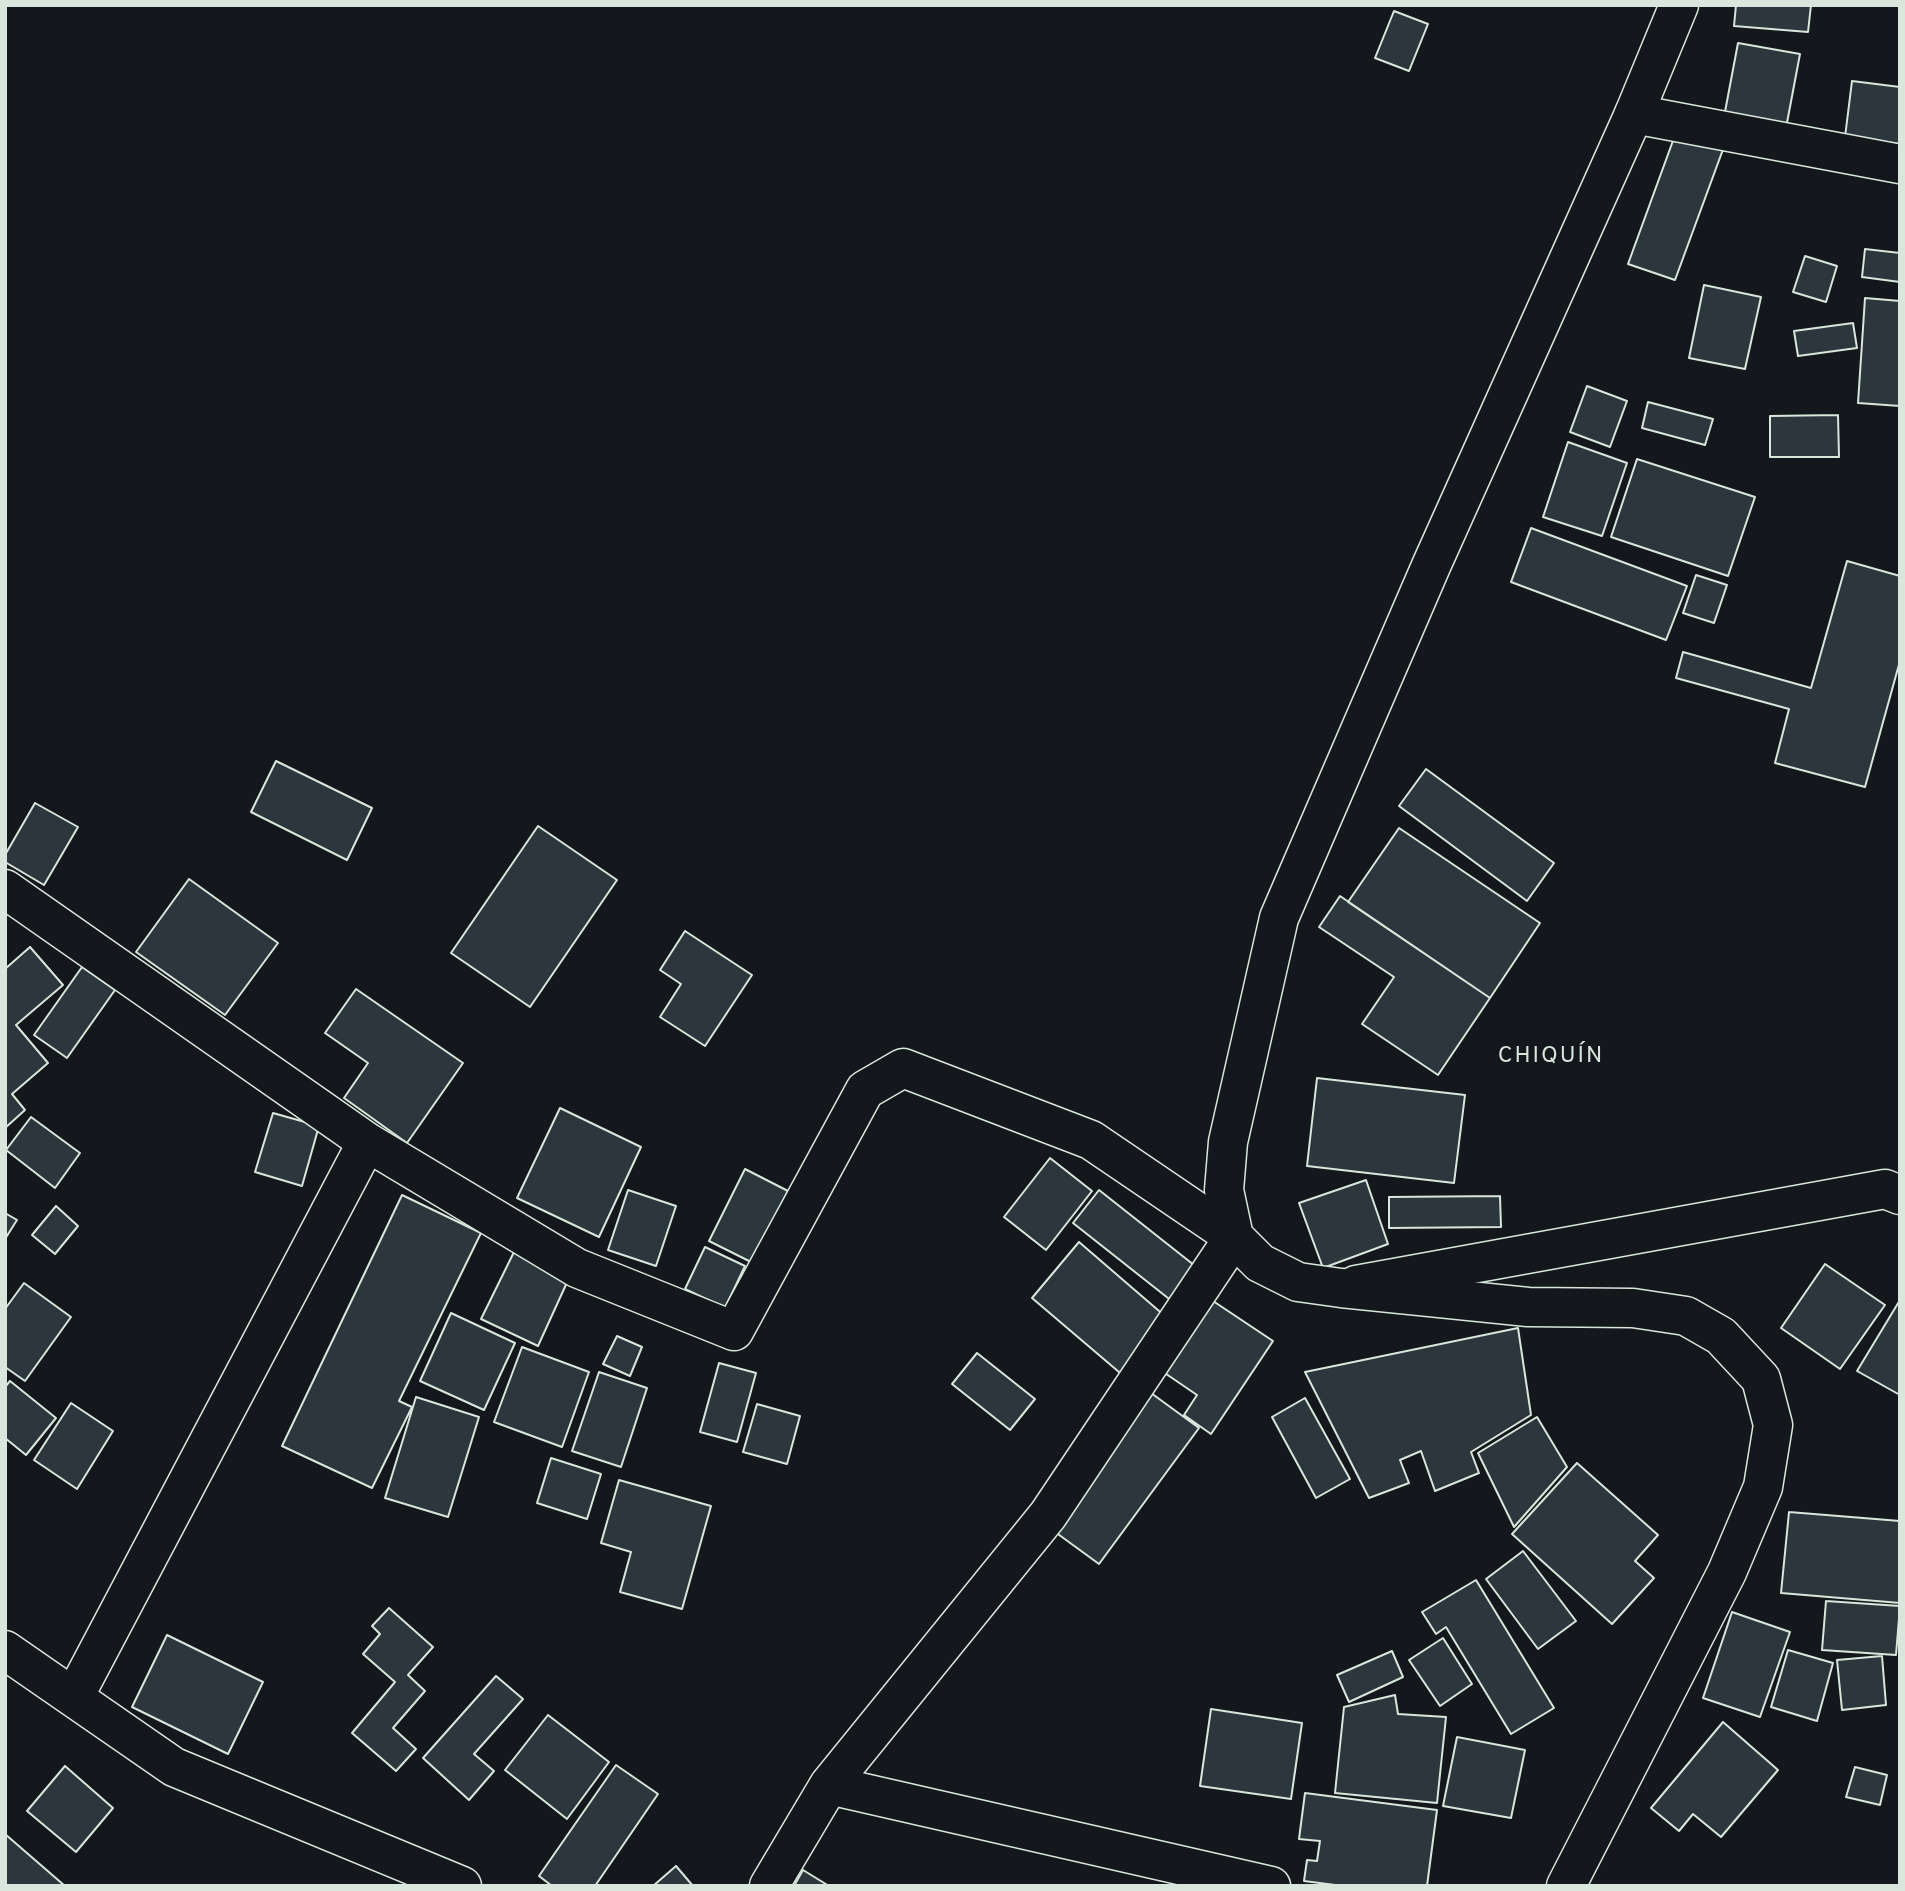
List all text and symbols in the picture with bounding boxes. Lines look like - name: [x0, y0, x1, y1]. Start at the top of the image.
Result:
- district label: CHIQUÍN: [1499, 1043, 1603, 1071]

